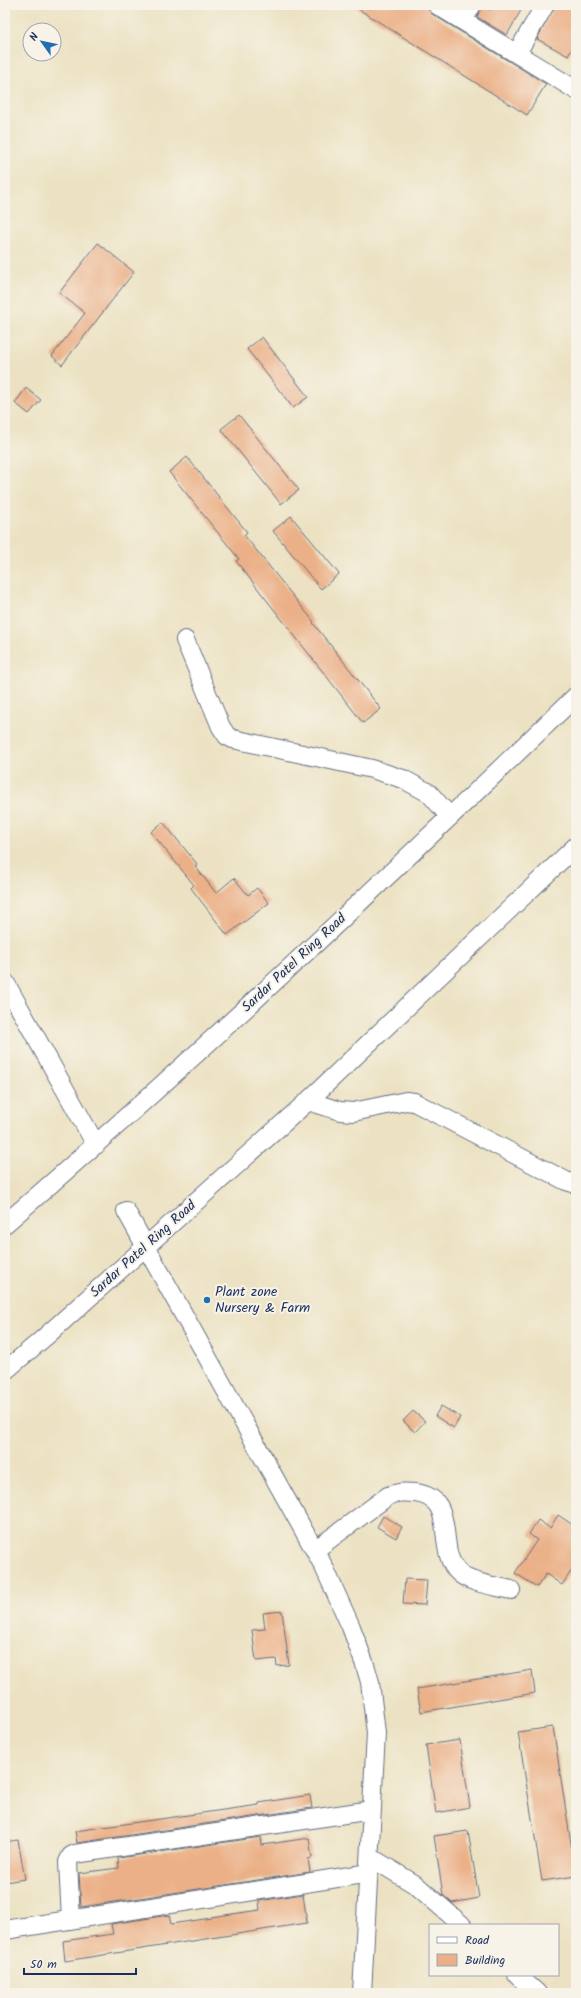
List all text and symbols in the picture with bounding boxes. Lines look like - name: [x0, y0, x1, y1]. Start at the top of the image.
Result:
- north arrow: [22, 22, 62, 62]
- text: N: [25, 29, 44, 45]
- street label: Sardar Patel Ring Road: [237, 908, 352, 1018]
- street label: Sardar Patel Ring Road: [85, 1194, 202, 1303]
- place label: Plant zone Nursery & Farm: [215, 1281, 310, 1319]
- marker: Plant zone Nursery & Farm: [202, 1295, 212, 1305]
- legend: [429, 1924, 559, 1976]
- text: Road: [465, 1931, 490, 1950]
- scale bar: [24, 1950, 136, 1976]
- text: Building: [465, 1951, 505, 1970]
- text: 50 m: [30, 1955, 57, 1974]

